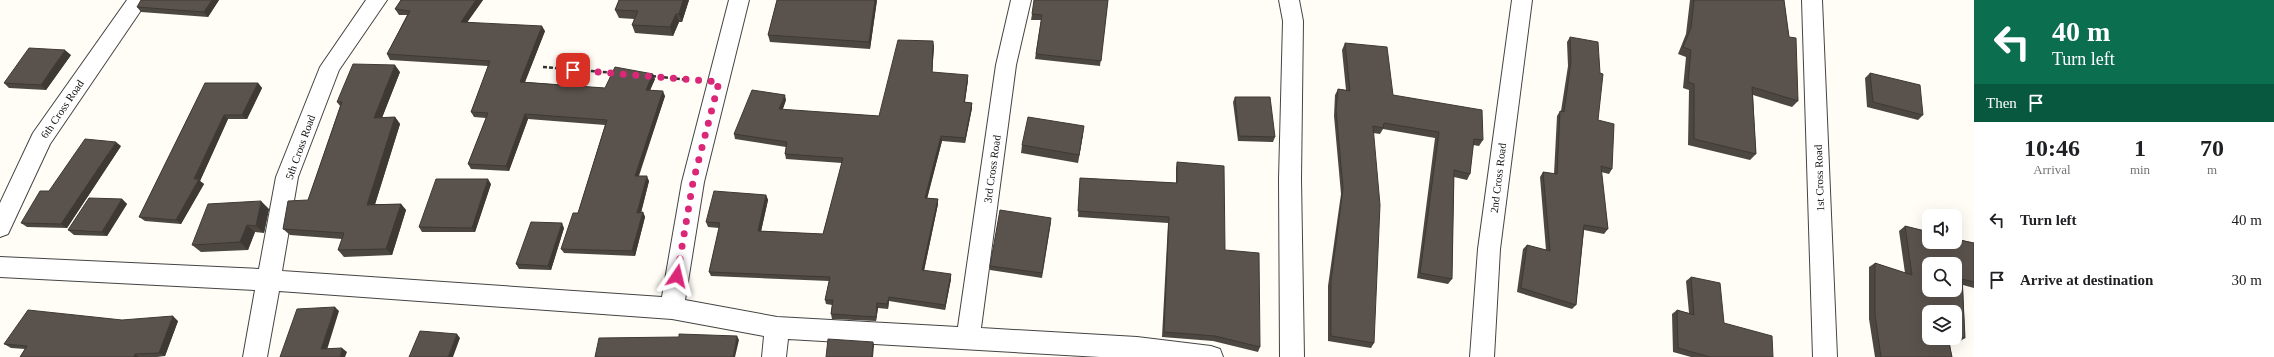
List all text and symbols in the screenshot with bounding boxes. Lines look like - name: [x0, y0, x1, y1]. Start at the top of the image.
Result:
- icon: left: [1986, 16, 2038, 68]
- text: 40 m: [2052, 16, 2110, 47]
- text: Turn left: [2052, 49, 2115, 69]
- pin: [556, 53, 590, 87]
- icon: arrive: [562, 59, 584, 81]
- street label: 6th Cross Road: [38, 77, 86, 140]
- icon: arrive: [2025, 92, 2047, 114]
- text: Then: [1986, 95, 2017, 111]
- street label: 5th Cross Road: [283, 113, 317, 181]
- street label: 3rd Cross Road: [981, 134, 1003, 204]
- text: 10:46: [2024, 135, 2080, 161]
- text: 1: [2134, 135, 2146, 161]
- text: 70: [2200, 135, 2224, 161]
- street label: 2nd Cross Road: [1488, 142, 1508, 214]
- street label: 1st Cross Road: [1812, 144, 1826, 212]
- text: Arrival: [2033, 162, 2071, 177]
- text: min: [2130, 162, 2150, 177]
- text: m: [2207, 162, 2217, 177]
- map controls: [1922, 209, 1962, 345]
- button: sound: [1922, 209, 1962, 249]
- icon: left: [1986, 209, 2008, 231]
- text: Turn left: [2020, 212, 2077, 228]
- text: 40 m: [2232, 212, 2262, 228]
- position arrow: [656, 255, 698, 297]
- button: search: [1922, 257, 1962, 297]
- icon: arrive: [1986, 269, 2008, 291]
- text: Arrive at destination: [2020, 272, 2153, 288]
- text: 30 m: [2232, 272, 2262, 288]
- button: layers: [1922, 305, 1962, 345]

